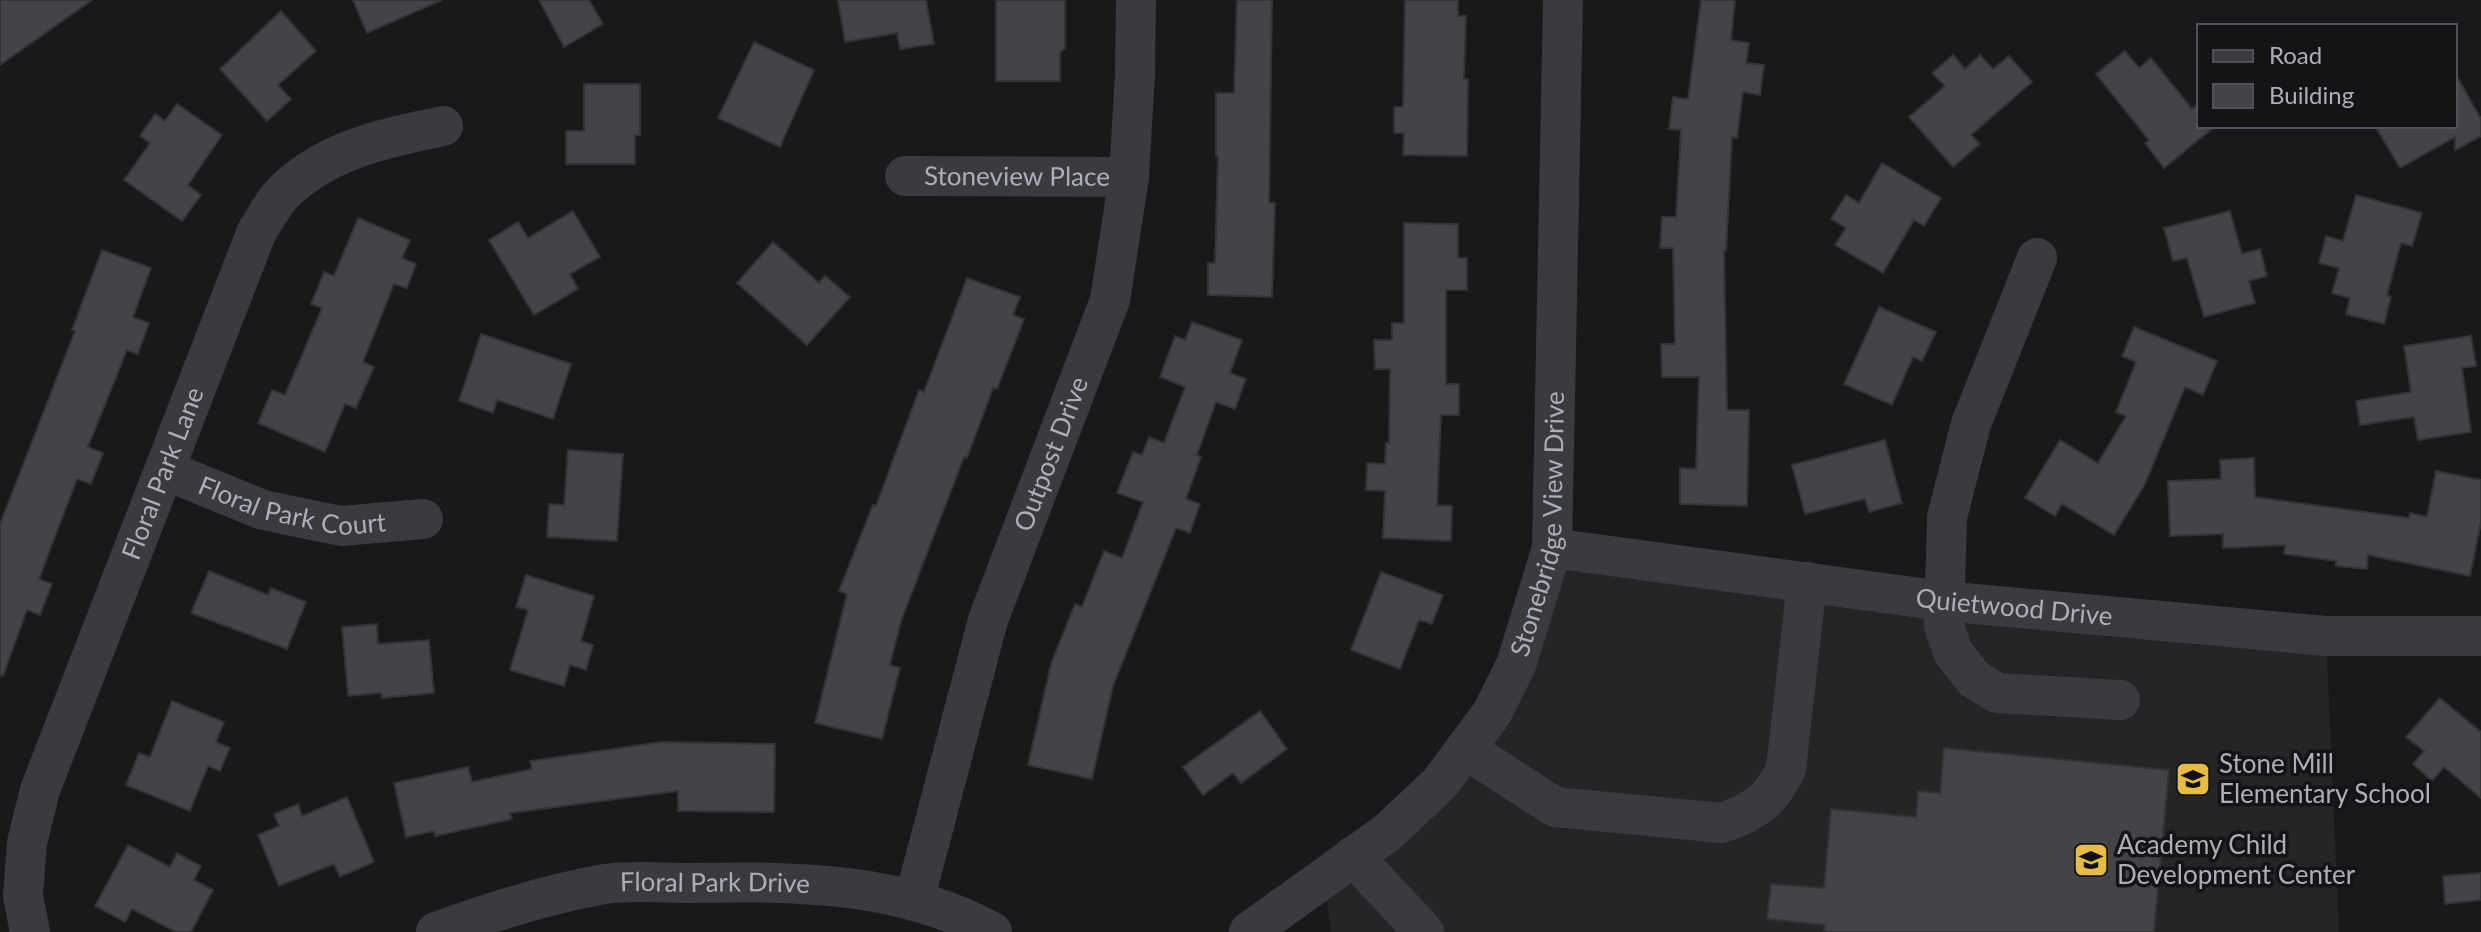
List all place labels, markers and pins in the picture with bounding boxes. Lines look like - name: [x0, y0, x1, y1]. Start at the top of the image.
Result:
- place label: Stone Mill Elementary School: [2219, 747, 2431, 809]
- school or university icon: Stone Mill Elementary School: [2174, 760, 2212, 798]
- place label: Academy Child Development Center: [2117, 828, 2356, 890]
- school or university icon: Academy Child Development Center: [2072, 841, 2110, 879]

